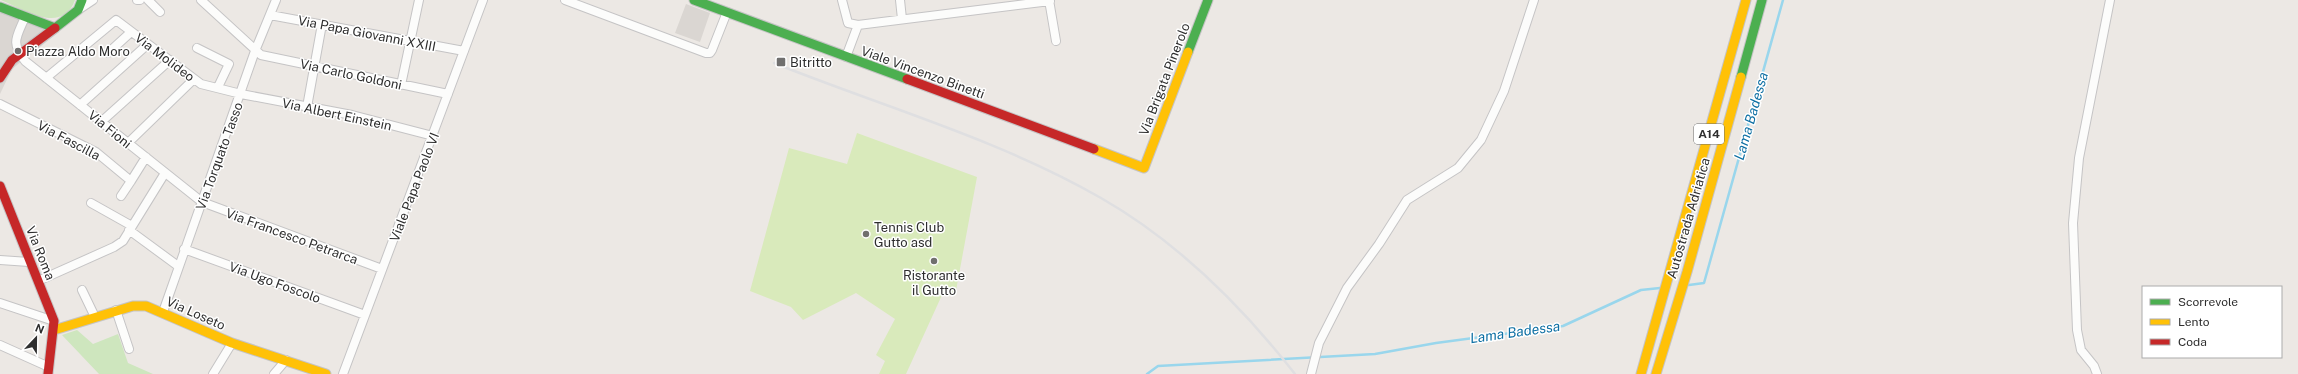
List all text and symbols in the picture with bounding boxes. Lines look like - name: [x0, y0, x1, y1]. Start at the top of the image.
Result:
- street label: Via Papa Giovanni XXIII: [297, 13, 437, 54]
- street label: Via Brigata Pinerolo: [1136, 21, 1193, 138]
- street label: Via Molideo: [132, 30, 197, 85]
- street label: Viale Vincenzo Binetti: [859, 43, 987, 102]
- place label: Piazza Aldo Moro: [26, 44, 130, 59]
- marker: Piazza Aldo Moro: [13, 46, 23, 56]
- place label: Bitritto: [790, 55, 832, 70]
- street label: Via Carlo Goldoni: [299, 56, 403, 93]
- marker: Bitritto: [775, 56, 787, 68]
- water label: Lama Badessa: [1731, 70, 1771, 162]
- street label: Via Albert Einstein: [281, 96, 393, 133]
- street label: Via Torquato Tasso: [193, 100, 246, 212]
- street label: Via Fioni: [85, 107, 134, 151]
- street label: Via Fascilla: [35, 118, 103, 163]
- road number: A14: [1694, 124, 1724, 144]
- street label: Viale Papa Paolo VI: [387, 131, 442, 244]
- street label: Autostrada Adriatica: [1664, 156, 1713, 280]
- street label: Via Francesco Petrarca: [224, 206, 360, 267]
- place label: Tennis Club Gutto asd: [874, 220, 944, 250]
- street label: Via Roma: [23, 224, 58, 282]
- marker: Tennis Club Gutto asd: [861, 229, 871, 239]
- marker: Ristorante il Gutto: [929, 256, 939, 266]
- street label: Via Ugo Foscolo: [227, 259, 323, 306]
- place label: Ristorante il Gutto: [903, 268, 965, 298]
- legend: [2142, 286, 2282, 358]
- street label: Via Loseto: [164, 294, 228, 333]
- text: Scorrevole: [2178, 295, 2238, 309]
- text: Lento: [2178, 315, 2210, 329]
- north arrow: [16, 318, 56, 358]
- water label: Lama Badessa: [1469, 318, 1561, 346]
- text: N: [34, 322, 46, 336]
- text: Coda: [2178, 335, 2207, 349]

